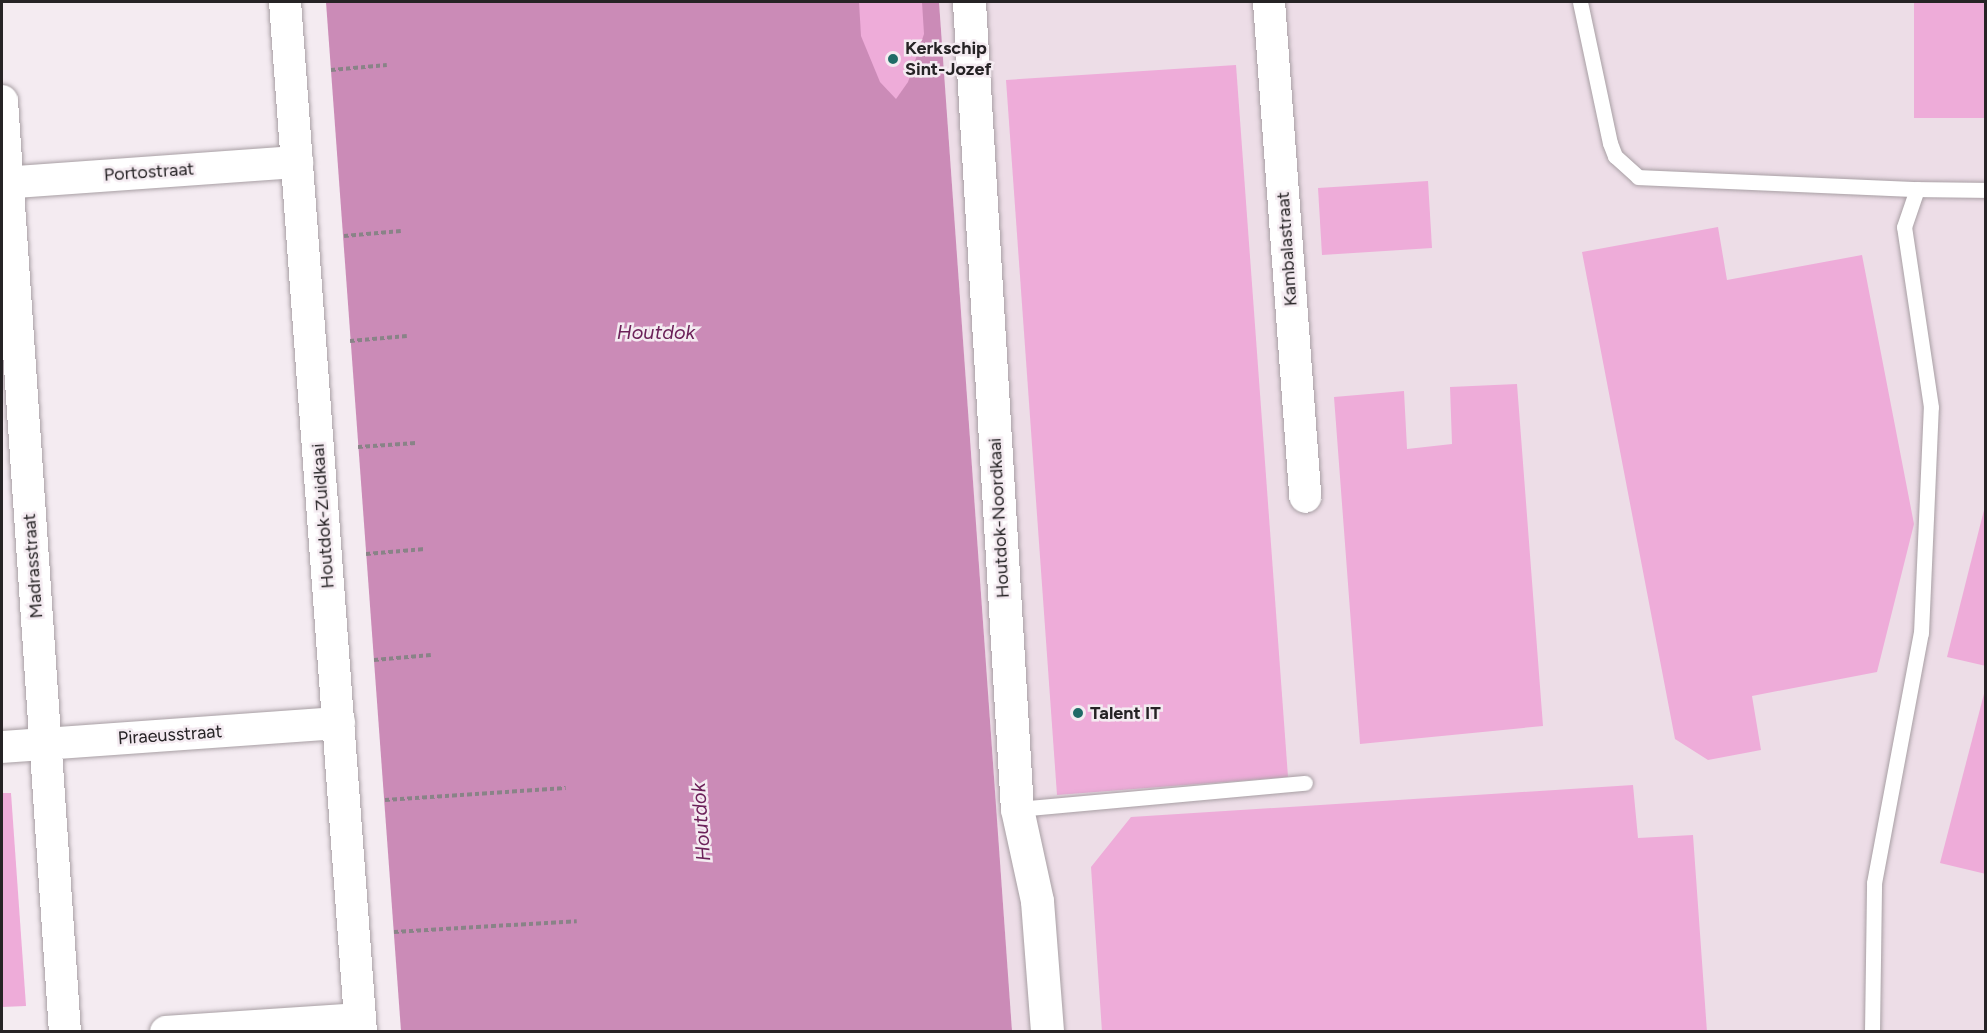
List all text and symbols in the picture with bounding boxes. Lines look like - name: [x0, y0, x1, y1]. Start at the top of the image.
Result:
- place label: Kerkschip Sint-Jozef: [905, 38, 991, 80]
- marker: Kerkschip Sint-Jozef: [886, 52, 900, 66]
- street label: Portostraat: [103, 158, 195, 186]
- street label: Kambalastraat: [1272, 191, 1302, 307]
- water label: Houtdok: [617, 320, 695, 344]
- street label: Houtdok-Noordkaai: [984, 437, 1014, 599]
- street label: Houtdok-Zuidkaai: [307, 443, 339, 589]
- street label: Madrasstraat: [19, 513, 47, 619]
- place label: Talent IT: [1090, 702, 1161, 724]
- marker: Talent IT: [1071, 706, 1085, 720]
- street label: Piraeusstraat: [117, 721, 223, 749]
- water label: Houtdok: [686, 782, 716, 862]

